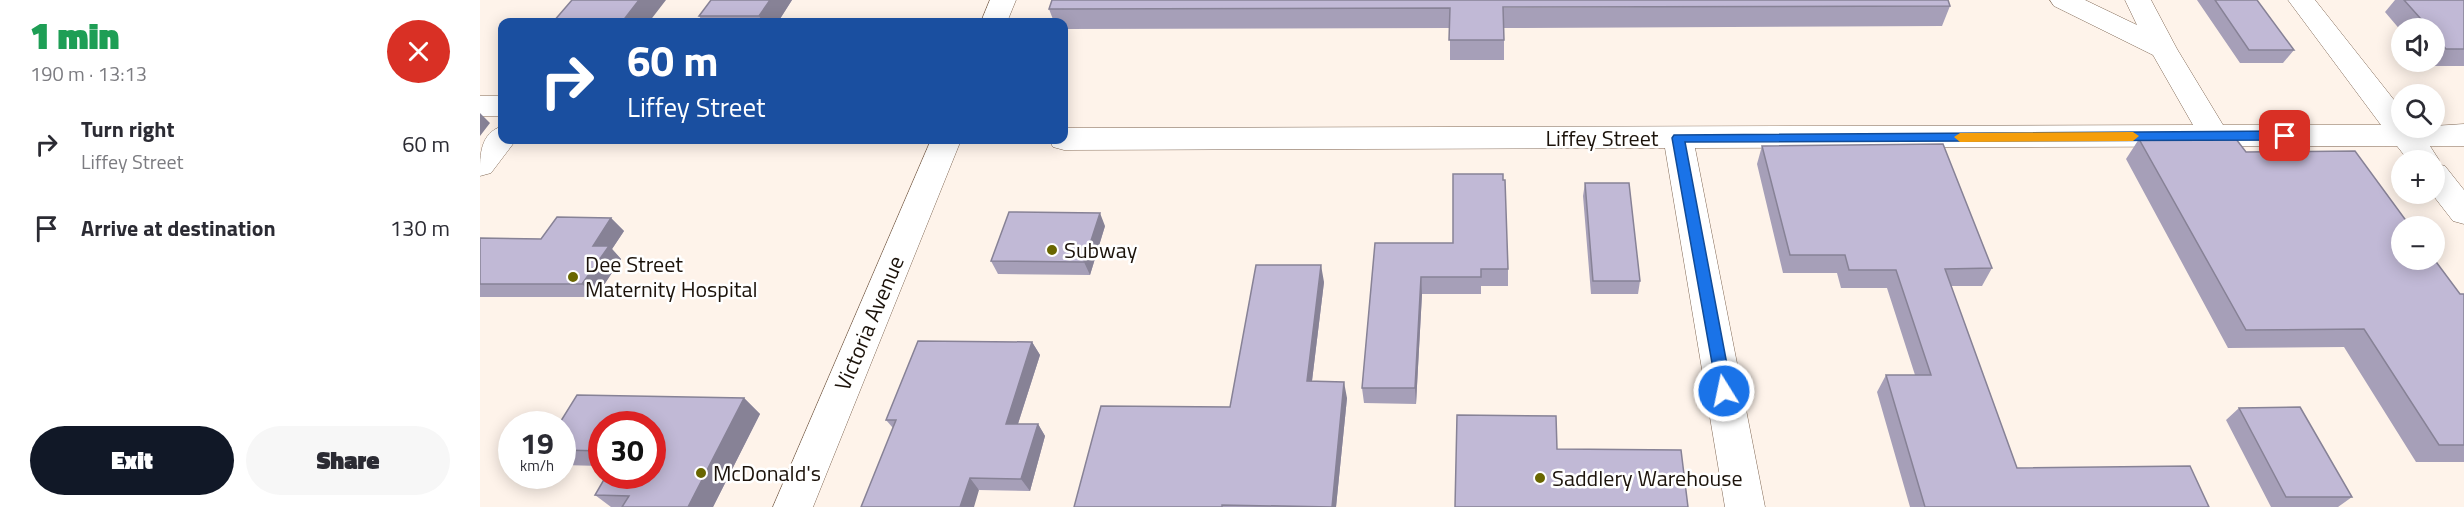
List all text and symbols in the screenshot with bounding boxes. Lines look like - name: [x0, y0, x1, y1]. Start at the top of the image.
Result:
- text: 1 min: [30, 8, 119, 63]
- map controls: [2391, 18, 2445, 270]
- button: sound: [2391, 18, 2445, 72]
- button: close: [387, 20, 450, 83]
- text: 60 m: [627, 28, 719, 92]
- icon: right: [528, 42, 606, 120]
- text: 190 m · 13:13: [30, 58, 147, 89]
- button: search: [2391, 84, 2445, 138]
- text: Liffey Street: [627, 86, 765, 127]
- pin: [2259, 110, 2310, 161]
- text: Turn right: [81, 112, 175, 146]
- icon: arrive: [2268, 119, 2301, 152]
- street label: Liffey Street: [1546, 121, 1659, 155]
- text: 60 m: [402, 127, 450, 161]
- icon: right: [30, 128, 63, 161]
- text: Liffey Street: [81, 146, 184, 177]
- button: +: [2391, 150, 2445, 204]
- text: Arrive at destination: [81, 211, 276, 245]
- text: 130 m: [390, 211, 450, 245]
- icon: arrive: [30, 212, 63, 245]
- button: −: [2391, 216, 2445, 270]
- place label: Subway: [1064, 233, 1138, 267]
- marker: Subway: [1045, 243, 1059, 257]
- place label: Dee Street Maternity Hospital: [585, 247, 758, 306]
- street label: Victoria Avenue: [825, 250, 913, 396]
- marker: Dee Street Maternity Hospital: [566, 270, 580, 284]
- position arrow: [1692, 359, 1756, 423]
- speed limit sign: 30: [588, 411, 666, 489]
- text: 19: [520, 420, 554, 466]
- button: Exit: [30, 426, 234, 495]
- button: Share: [246, 426, 450, 495]
- text: km/h: [520, 454, 554, 477]
- place label: McDonald's: [713, 456, 821, 490]
- place label: Saddlery Warehouse: [1552, 461, 1743, 495]
- marker: McDonald's: [694, 466, 708, 480]
- marker: Saddlery Warehouse: [1533, 471, 1547, 485]

